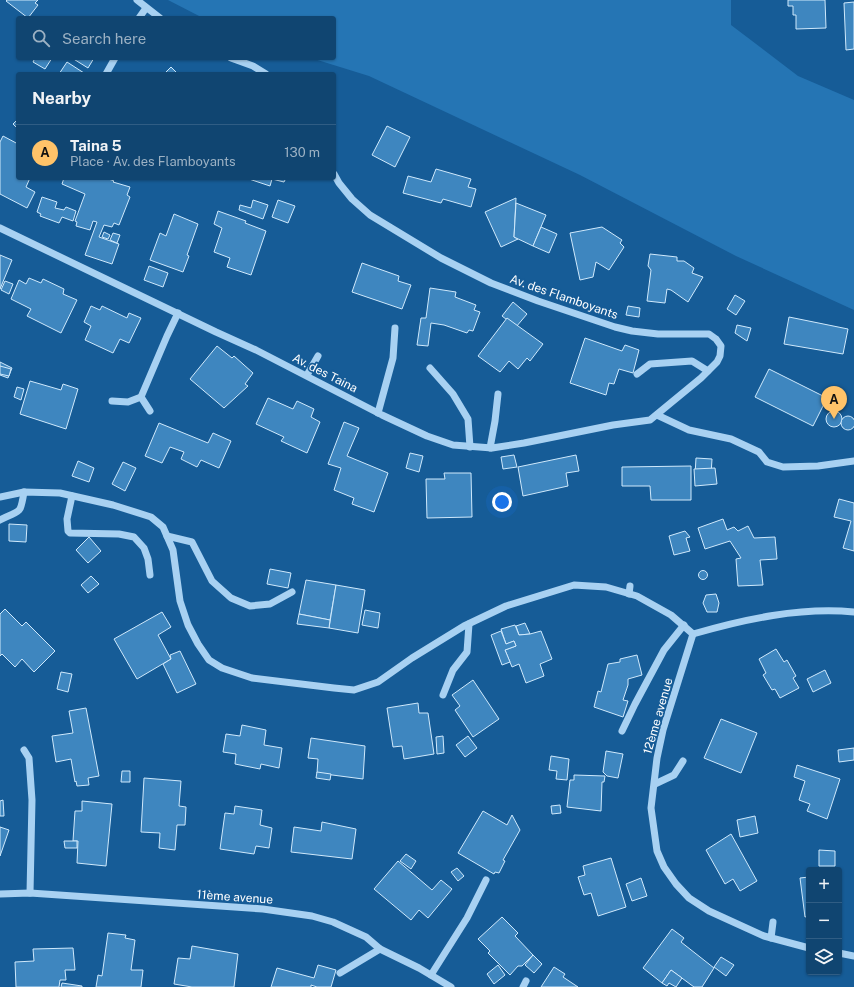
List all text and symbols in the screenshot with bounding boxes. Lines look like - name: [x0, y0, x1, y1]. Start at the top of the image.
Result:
- search box: [16, 16, 336, 60]
- icon: search: [30, 27, 52, 49]
- text: Search here: [62, 30, 146, 47]
- text: Nearby: [32, 88, 91, 108]
- text: Taina 5: [70, 137, 122, 154]
- text: A: [40, 145, 50, 160]
- text: 130 m: [284, 145, 320, 160]
- text: Place · Av. des Flamboyants: [70, 154, 236, 169]
- street label: Av. des Flamboyants: [508, 272, 620, 322]
- street label: Av. des Taina: [290, 351, 360, 395]
- pin: A: [821, 386, 847, 419]
- your location: [492, 492, 512, 512]
- street label: 12ème avenue: [640, 676, 676, 756]
- map controls: [806, 867, 842, 975]
- button: +: [806, 867, 842, 903]
- street label: 11ème avenue: [196, 887, 274, 907]
- button: −: [806, 903, 842, 939]
- button: layers: [806, 939, 842, 975]

